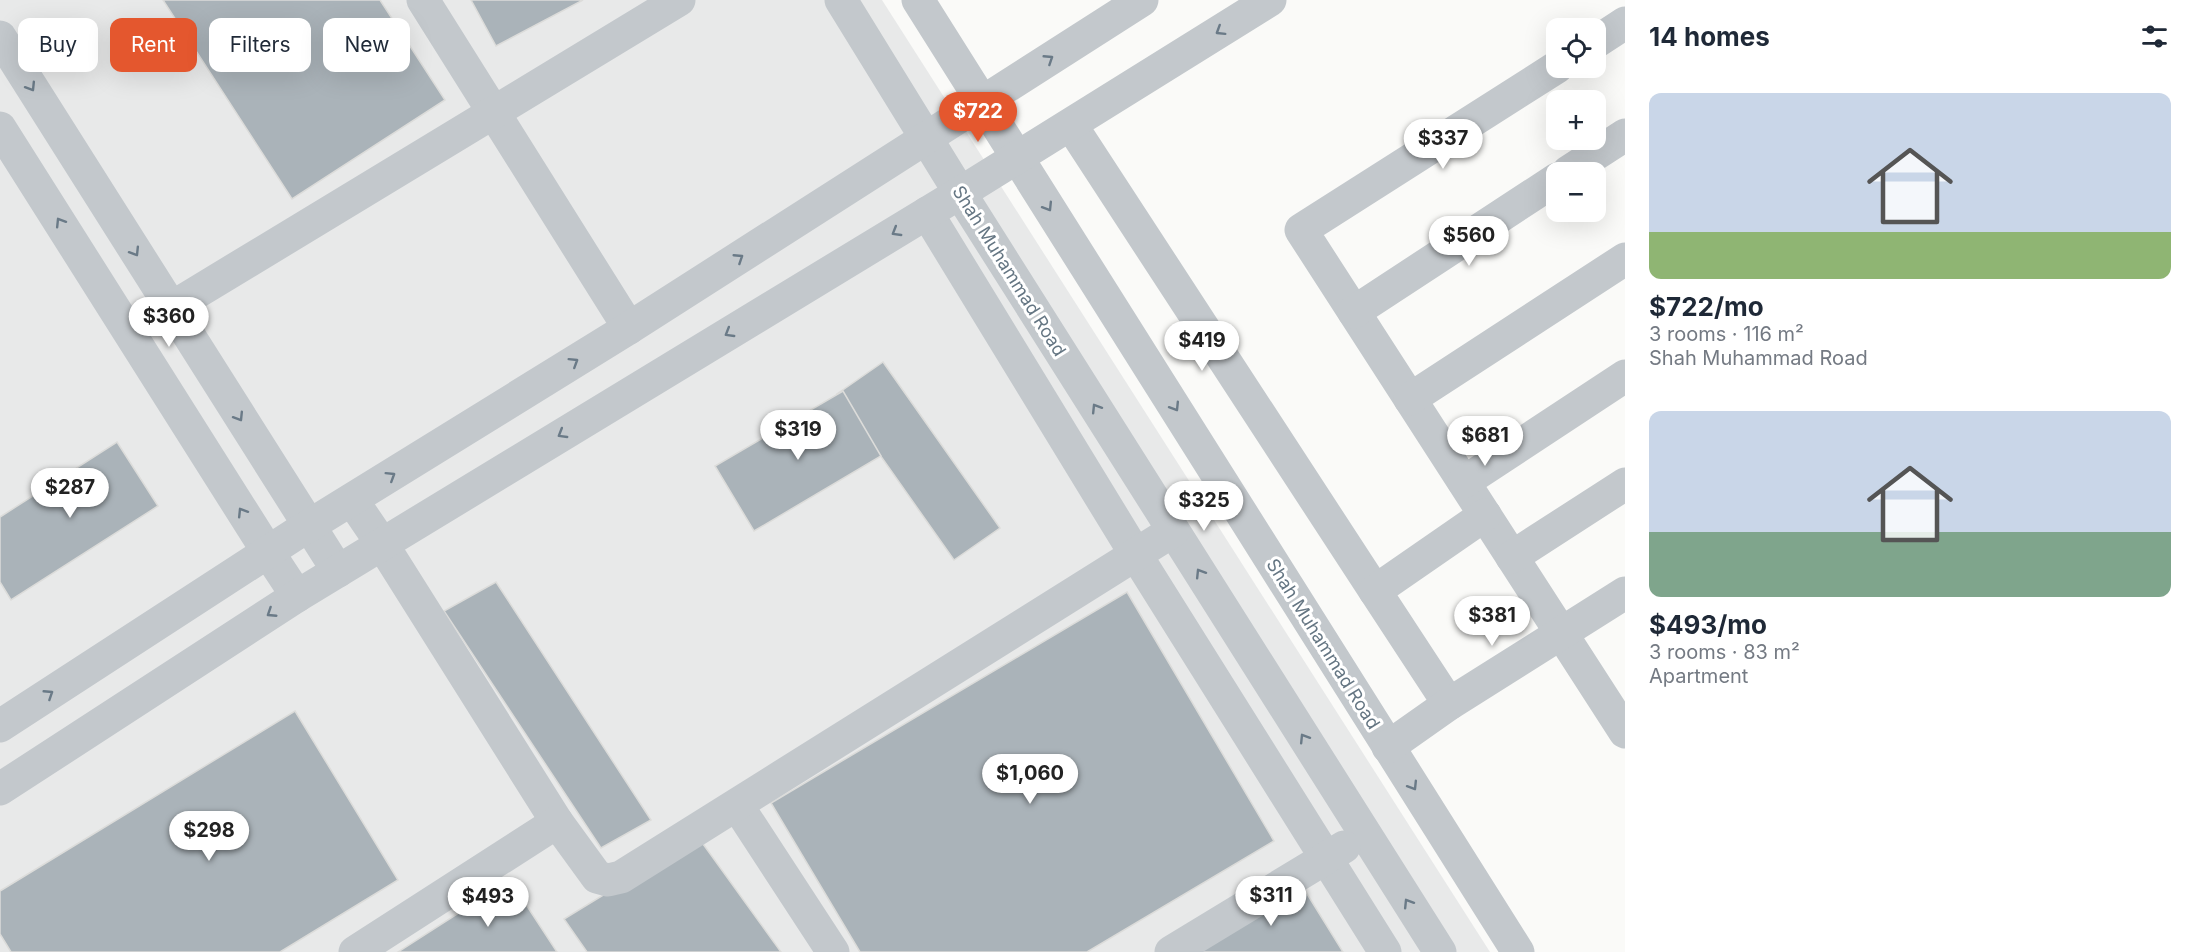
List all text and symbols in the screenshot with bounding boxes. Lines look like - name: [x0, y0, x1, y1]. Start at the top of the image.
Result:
- chip: Buy: [18, 18, 98, 72]
- chip: Rent: [110, 18, 197, 72]
- chip: Filters: [209, 18, 311, 72]
- chip: New: [323, 18, 410, 72]
- map controls: [1546, 18, 1606, 222]
- button: locate: [1546, 18, 1606, 78]
- icon: filters: [2138, 20, 2171, 53]
- text: 14 homes: [1649, 21, 1770, 52]
- one-way arrow: [1216, 24, 1227, 35]
- one-way arrow: [1043, 55, 1054, 66]
- one-way arrow: [24, 81, 36, 91]
- button: +: [1546, 90, 1606, 150]
- pin: $722: [942, 92, 1014, 143]
- text: $722: [953, 99, 1003, 123]
- pin: $337: [1407, 119, 1479, 170]
- text: $337: [1418, 126, 1468, 150]
- icon: home: [1856, 132, 1964, 240]
- button: −: [1546, 162, 1606, 222]
- street label: Shah Muhammad Road: [948, 182, 1070, 360]
- one-way arrow: [1041, 201, 1053, 211]
- pin: $560: [1433, 216, 1505, 267]
- one-way arrow: [56, 218, 67, 229]
- text: $560: [1443, 223, 1495, 247]
- one-way arrow: [892, 224, 902, 236]
- one-way arrow: [128, 246, 140, 256]
- one-way arrow: [733, 253, 743, 265]
- text: $722/mo: [1649, 291, 1764, 322]
- pin: $360: [133, 297, 205, 348]
- text: $360: [143, 304, 195, 328]
- pin: $419: [1166, 321, 1238, 372]
- text: 3 rooms · 116 m²: [1649, 322, 1804, 346]
- one-way arrow: [725, 326, 735, 338]
- text: $419: [1178, 328, 1226, 352]
- text: Shah Muhammad Road: [1649, 346, 1868, 370]
- one-way arrow: [568, 358, 578, 370]
- one-way arrow: [1167, 401, 1178, 412]
- one-way arrow: [1091, 404, 1103, 414]
- pin: $319: [762, 410, 834, 461]
- one-way arrow: [232, 411, 244, 421]
- pin: $681: [1449, 416, 1521, 467]
- text: $319: [774, 417, 822, 441]
- text: $681: [1461, 423, 1509, 447]
- one-way arrow: [558, 427, 568, 439]
- icon: home: [1856, 450, 1964, 558]
- pin: $287: [34, 468, 106, 519]
- one-way arrow: [384, 472, 395, 483]
- text: $287: [45, 475, 95, 499]
- pin: $325: [1168, 481, 1240, 532]
- text: $325: [1178, 488, 1230, 512]
- one-way arrow: [239, 507, 250, 518]
- street label: Shah Muhammad Road: [1262, 555, 1384, 733]
- one-way arrow: [1195, 569, 1207, 579]
- pin: $381: [1456, 596, 1528, 647]
- text: $381: [1468, 603, 1516, 627]
- one-way arrow: [267, 606, 278, 617]
- text: $493/mo: [1649, 609, 1767, 640]
- text: 3 rooms · 83 m²: [1649, 640, 1800, 664]
- text: Apartment: [1649, 664, 1748, 688]
- one-way arrow: [42, 690, 53, 701]
- one-way arrow: [1300, 734, 1311, 745]
- pin: $1,060: [981, 754, 1079, 805]
- text: $1,060: [996, 761, 1064, 785]
- one-way arrow: [1406, 779, 1417, 790]
- pin: $298: [173, 811, 245, 862]
- text: $298: [183, 818, 235, 842]
- pin: $311: [1235, 876, 1307, 927]
- pin: $493: [452, 877, 524, 928]
- text: $311: [1249, 883, 1293, 907]
- text: $493: [462, 884, 514, 908]
- one-way arrow: [1405, 898, 1416, 909]

